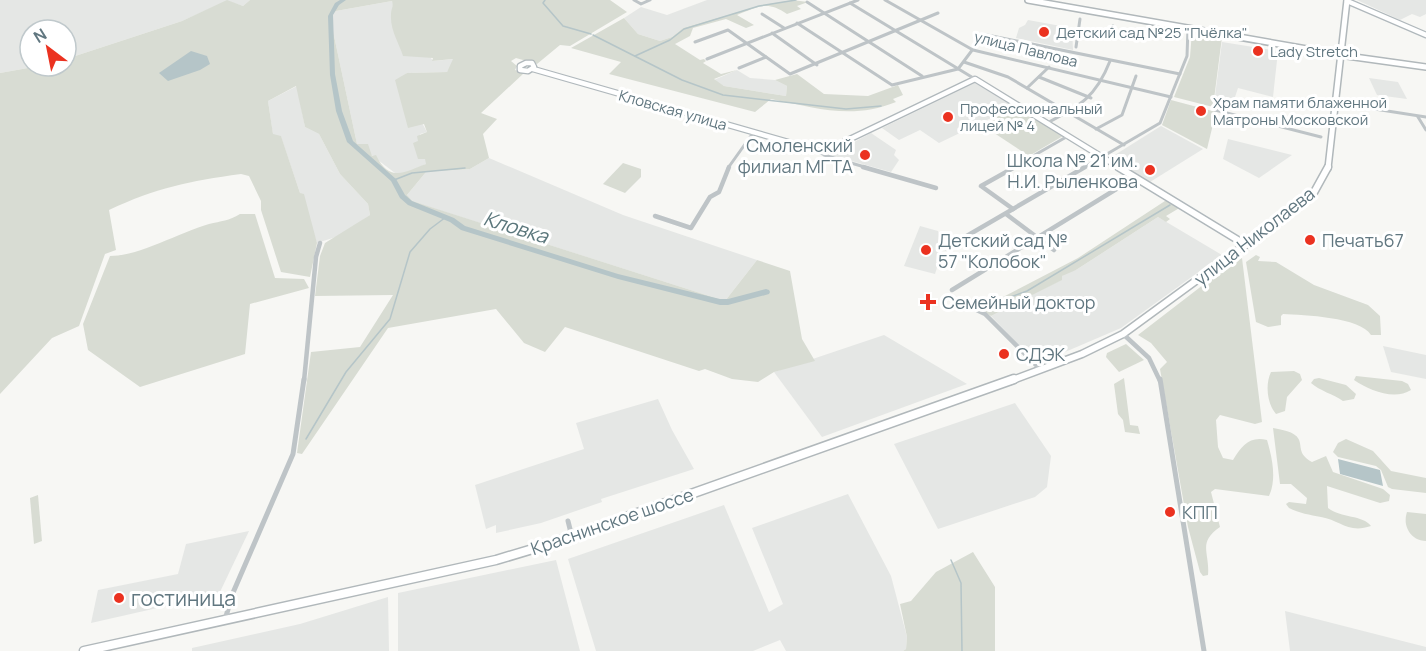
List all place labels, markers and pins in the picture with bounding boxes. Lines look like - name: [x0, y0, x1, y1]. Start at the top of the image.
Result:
- place label: Детский сад №25 "Пчёлка": [1056, 22, 1248, 43]
- marker: Детский сад №25 "Пчёлка": [1037, 25, 1051, 39]
- place label: Lady Stretch: [1270, 41, 1358, 62]
- marker: Lady Stretch: [1251, 44, 1265, 58]
- place label: Храм памяти блаженной Матроны Московской: [1213, 92, 1387, 130]
- place label: Профессиональный лицей № 4: [960, 98, 1103, 136]
- marker: Храм памяти блаженной Матроны Московской: [1194, 104, 1208, 118]
- marker: Профессиональный лицей № 4: [941, 110, 955, 124]
- place label: Смоленский филиал МГТА: [738, 133, 854, 178]
- marker: Смоленский филиал МГТА: [858, 148, 872, 162]
- place label: Школа № 21 им. Н.И. Рыленкова: [1007, 148, 1138, 193]
- marker: Школа № 21 им. Н.И. Рыленкова: [1143, 163, 1157, 177]
- place label: Детский сад № 57 "Колобок": [938, 228, 1068, 273]
- place label: Печать67: [1322, 228, 1404, 252]
- marker: Печать67: [1303, 233, 1317, 247]
- marker: Детский сад № 57 "Колобок": [919, 243, 933, 257]
- place label: Семейный доктор: [942, 290, 1095, 314]
- marker: Семейный доктор: [919, 293, 937, 311]
- place label: СДЭК: [1016, 342, 1065, 366]
- marker: СДЭК: [997, 347, 1011, 361]
- place label: КПП: [1182, 500, 1218, 524]
- marker: КПП: [1163, 505, 1177, 519]
- place label: гостиница: [131, 584, 236, 612]
- marker: гостиница: [112, 591, 126, 605]

